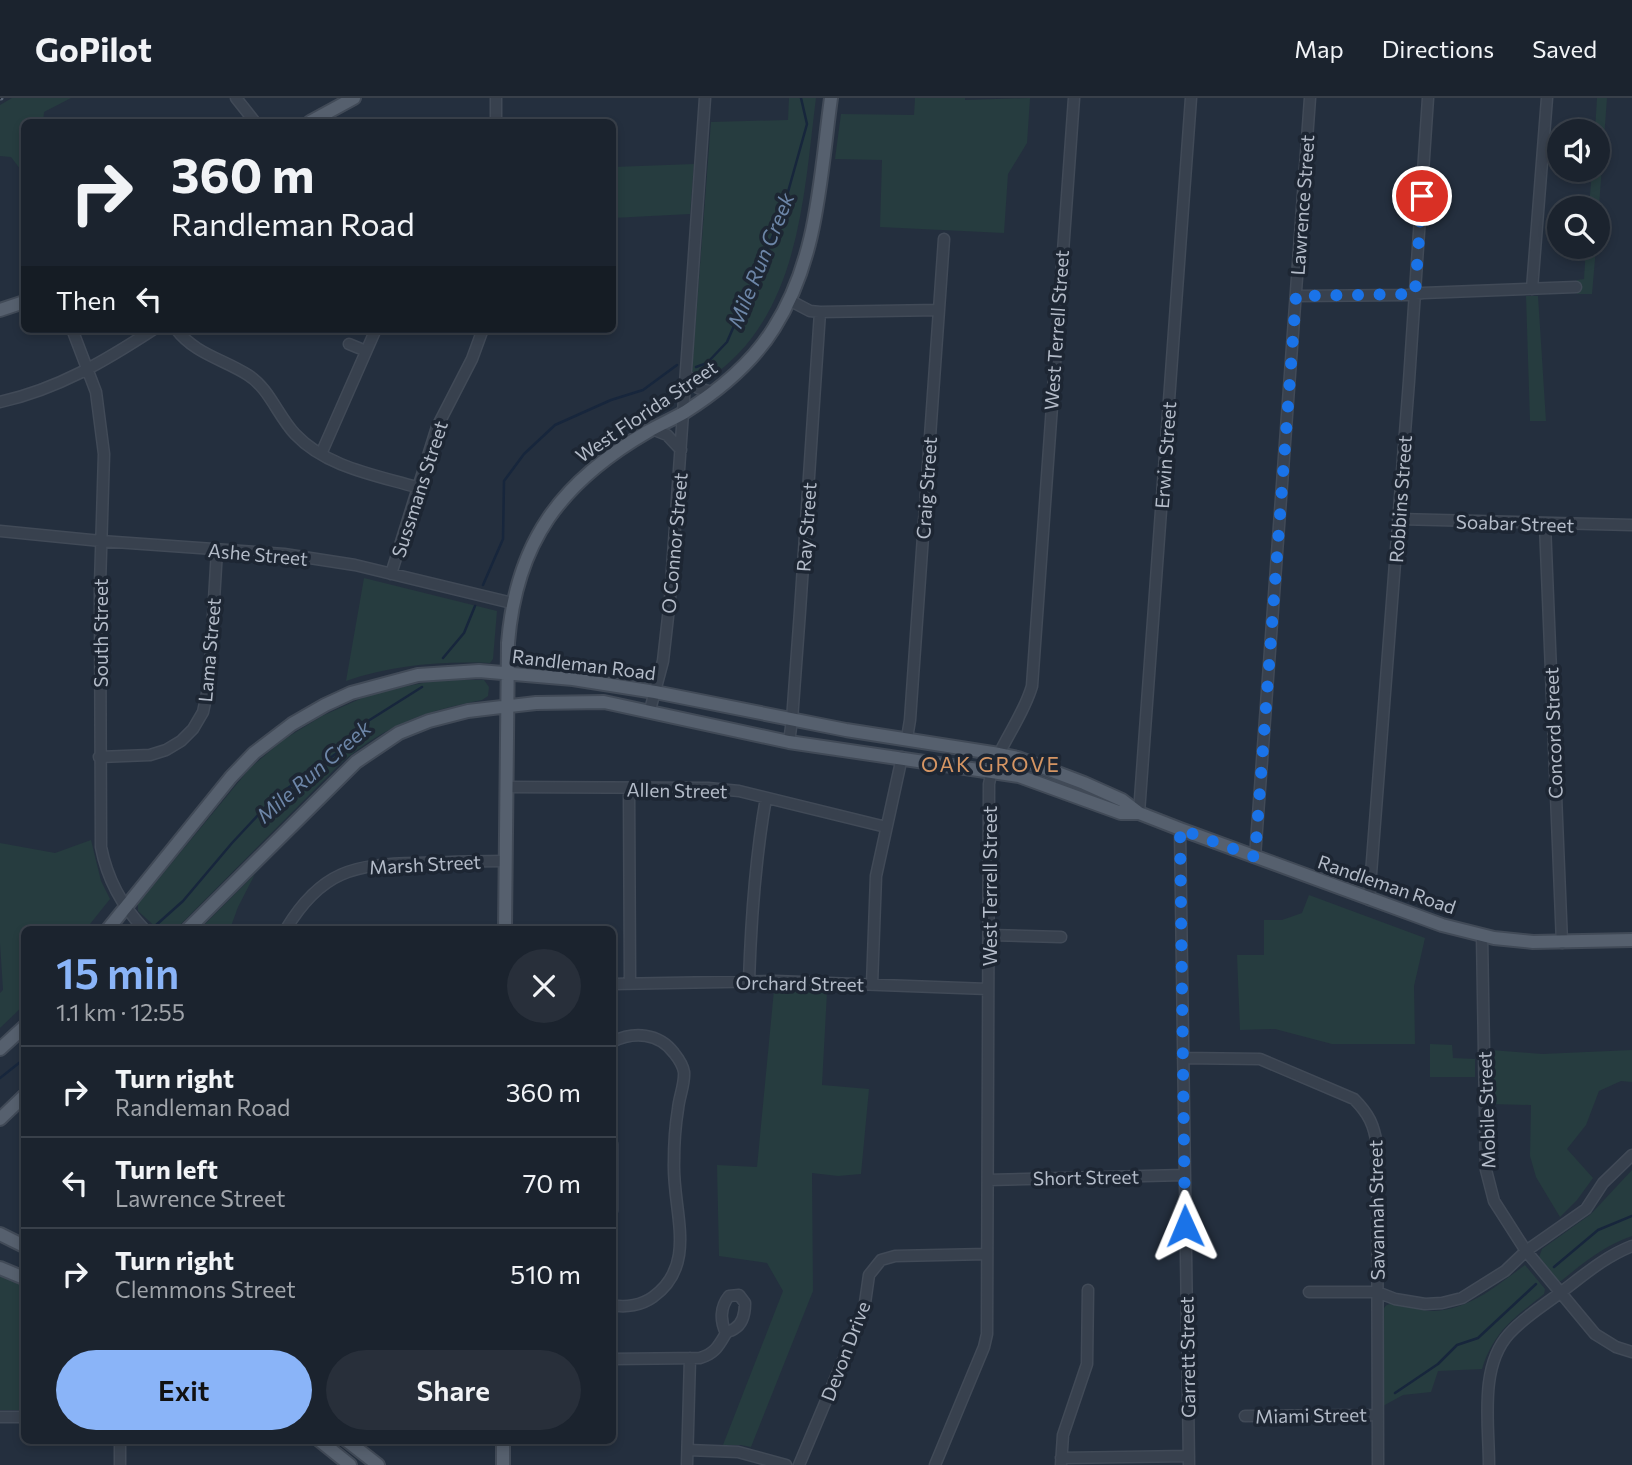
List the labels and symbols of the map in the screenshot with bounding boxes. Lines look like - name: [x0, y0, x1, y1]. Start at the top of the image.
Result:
- street label: Lawrence Street: [1286, 134, 1318, 276]
- pin: [1392, 166, 1452, 226]
- water label: Mile Run Creek: [722, 188, 799, 331]
- street label: West Terrell Street: [1039, 249, 1073, 411]
- street label: West Florida Street: [571, 355, 721, 467]
- street label: Erwin Street: [1150, 401, 1180, 509]
- street label: Sussmans Street: [386, 418, 452, 560]
- street label: Robbins Street: [1384, 434, 1416, 563]
- street label: Craig Street: [911, 436, 941, 540]
- street label: O Connor Street: [656, 471, 692, 615]
- street label: Ray Street: [791, 481, 821, 572]
- street label: Soabar Street: [1455, 509, 1575, 537]
- street label: Ashe Street: [207, 538, 309, 570]
- street label: South Street: [89, 578, 112, 688]
- street label: Lama Street: [193, 597, 225, 703]
- street label: Randleman Road: [511, 644, 657, 684]
- street label: Concord Street: [1539, 667, 1567, 799]
- water label: Mile Run Creek: [251, 714, 376, 828]
- district label: OAK GROVE: [921, 751, 1061, 776]
- street label: Allen Street: [626, 778, 728, 802]
- street label: West Terrell Street: [978, 805, 1001, 966]
- street label: Marsh Street: [368, 850, 482, 878]
- street label: Randleman Road: [1315, 850, 1459, 918]
- street label: Orchard Street: [736, 970, 865, 996]
- street label: Mobile Street: [1472, 1051, 1500, 1169]
- street label: Savannah Street: [1363, 1139, 1389, 1280]
- street label: Short Street: [1033, 1165, 1139, 1189]
- position arrow: [1148, 1189, 1222, 1263]
- street label: Garrett Street: [1174, 1296, 1200, 1418]
- street label: Devon Drive: [815, 1298, 875, 1404]
- street label: Miami Street: [1255, 1403, 1367, 1427]

